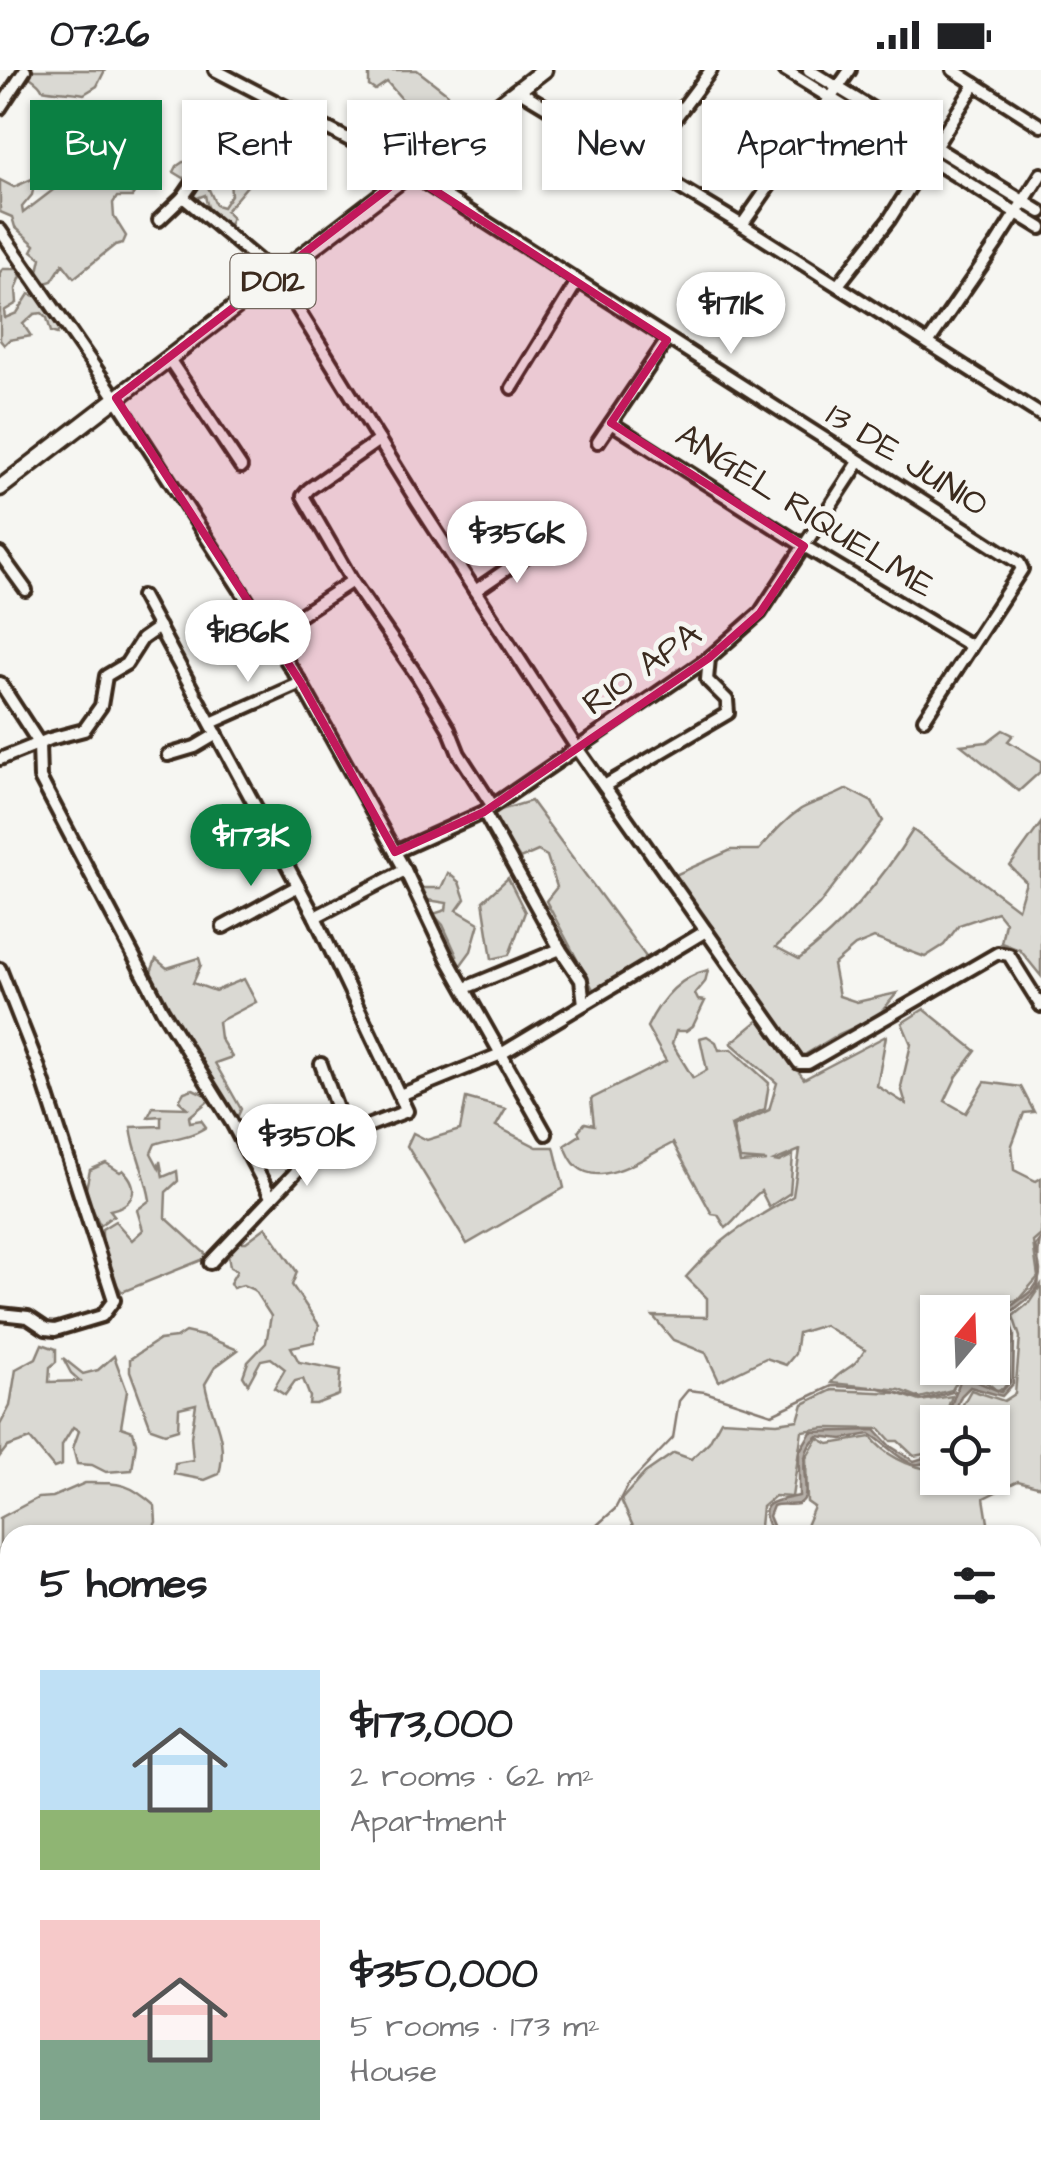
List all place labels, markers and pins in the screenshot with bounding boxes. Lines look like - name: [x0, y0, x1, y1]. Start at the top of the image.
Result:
- pin: $171K: [661, 272, 801, 357]
- pin: $356K: [447, 501, 587, 586]
- pin: $186K: [178, 600, 318, 685]
- pin: $173K: [181, 804, 321, 889]
- pin: $350K: [237, 1104, 377, 1189]

